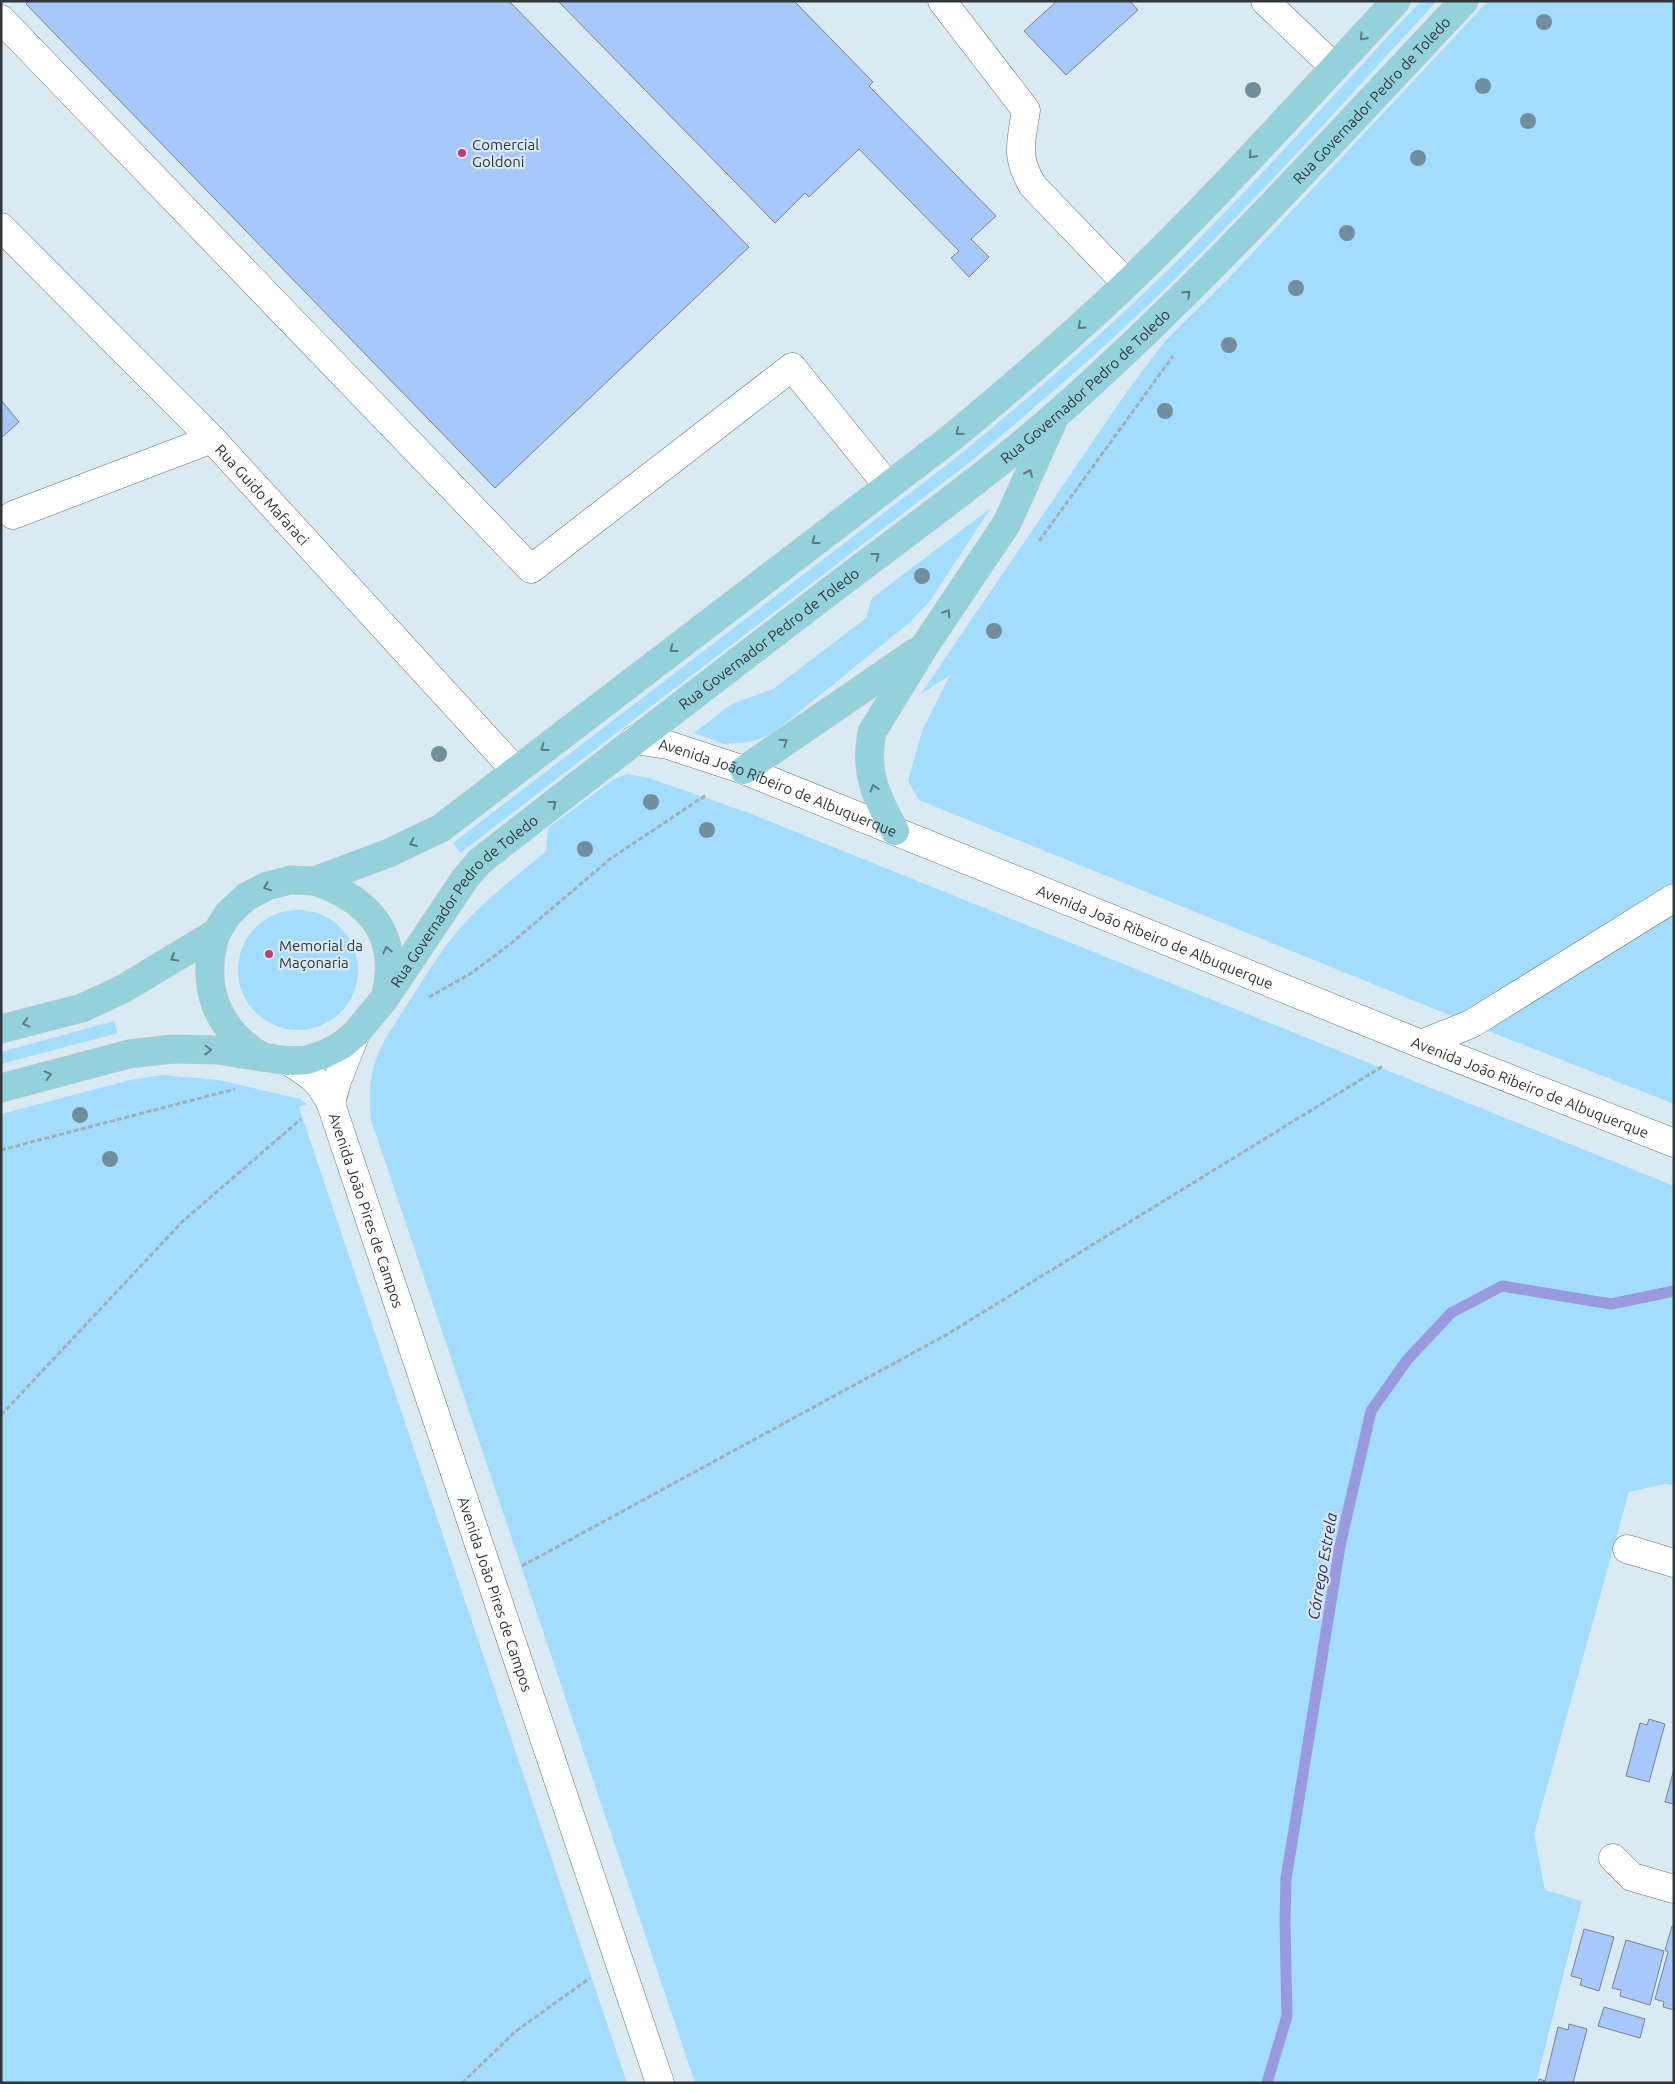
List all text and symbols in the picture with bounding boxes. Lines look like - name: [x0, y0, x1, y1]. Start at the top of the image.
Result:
- street label: Rua Governador Pedro de Toledo: [1289, 13, 1453, 187]
- one-way arrow: [1360, 31, 1369, 40]
- place label: Comercial Goldoni: [472, 136, 539, 170]
- marker: Comercial Goldoni: [456, 147, 468, 159]
- one-way arrow: [1249, 150, 1258, 159]
- one-way arrow: [1181, 290, 1190, 299]
- street label: Rua Governador Pedro de Toledo: [997, 305, 1173, 467]
- one-way arrow: [1078, 320, 1087, 329]
- one-way arrow: [955, 426, 964, 435]
- street label: Rua Guido Mafaraci: [212, 440, 313, 548]
- one-way arrow: [1023, 469, 1034, 478]
- one-way arrow: [811, 535, 821, 544]
- one-way arrow: [870, 553, 880, 562]
- street label: Rua Governador Pedro de Toledo: [675, 564, 862, 713]
- one-way arrow: [941, 609, 950, 618]
- one-way arrow: [670, 644, 679, 653]
- street label: Avenida João Ribeiro de Albuquerque: [658, 735, 900, 840]
- one-way arrow: [779, 739, 788, 748]
- one-way arrow: [540, 742, 550, 751]
- one-way arrow: [869, 784, 879, 792]
- one-way arrow: [547, 801, 556, 810]
- street label: Rua Governador Pedro de Toledo: [386, 811, 541, 990]
- one-way arrow: [409, 836, 418, 847]
- one-way arrow: [263, 881, 272, 891]
- street label: Avenida João Ribeiro de Albuquerque: [1035, 881, 1276, 992]
- place label: Memorial da Maçonaria: [279, 937, 363, 971]
- one-way arrow: [382, 945, 393, 954]
- marker: Memorial da Maçonaria: [263, 948, 275, 960]
- one-way arrow: [170, 952, 179, 962]
- one-way arrow: [22, 1017, 30, 1028]
- street label: Avenida João Ribeiro de Albuquerque: [1409, 1033, 1651, 1141]
- one-way arrow: [204, 1044, 212, 1055]
- one-way arrow: [44, 1070, 53, 1081]
- street label: Avenida João Pires de Campos: [326, 1111, 407, 1310]
- street label: Avenida João Pires de Campos: [455, 1494, 536, 1694]
- water label: Córrego Estrela: [1304, 1511, 1340, 1621]

